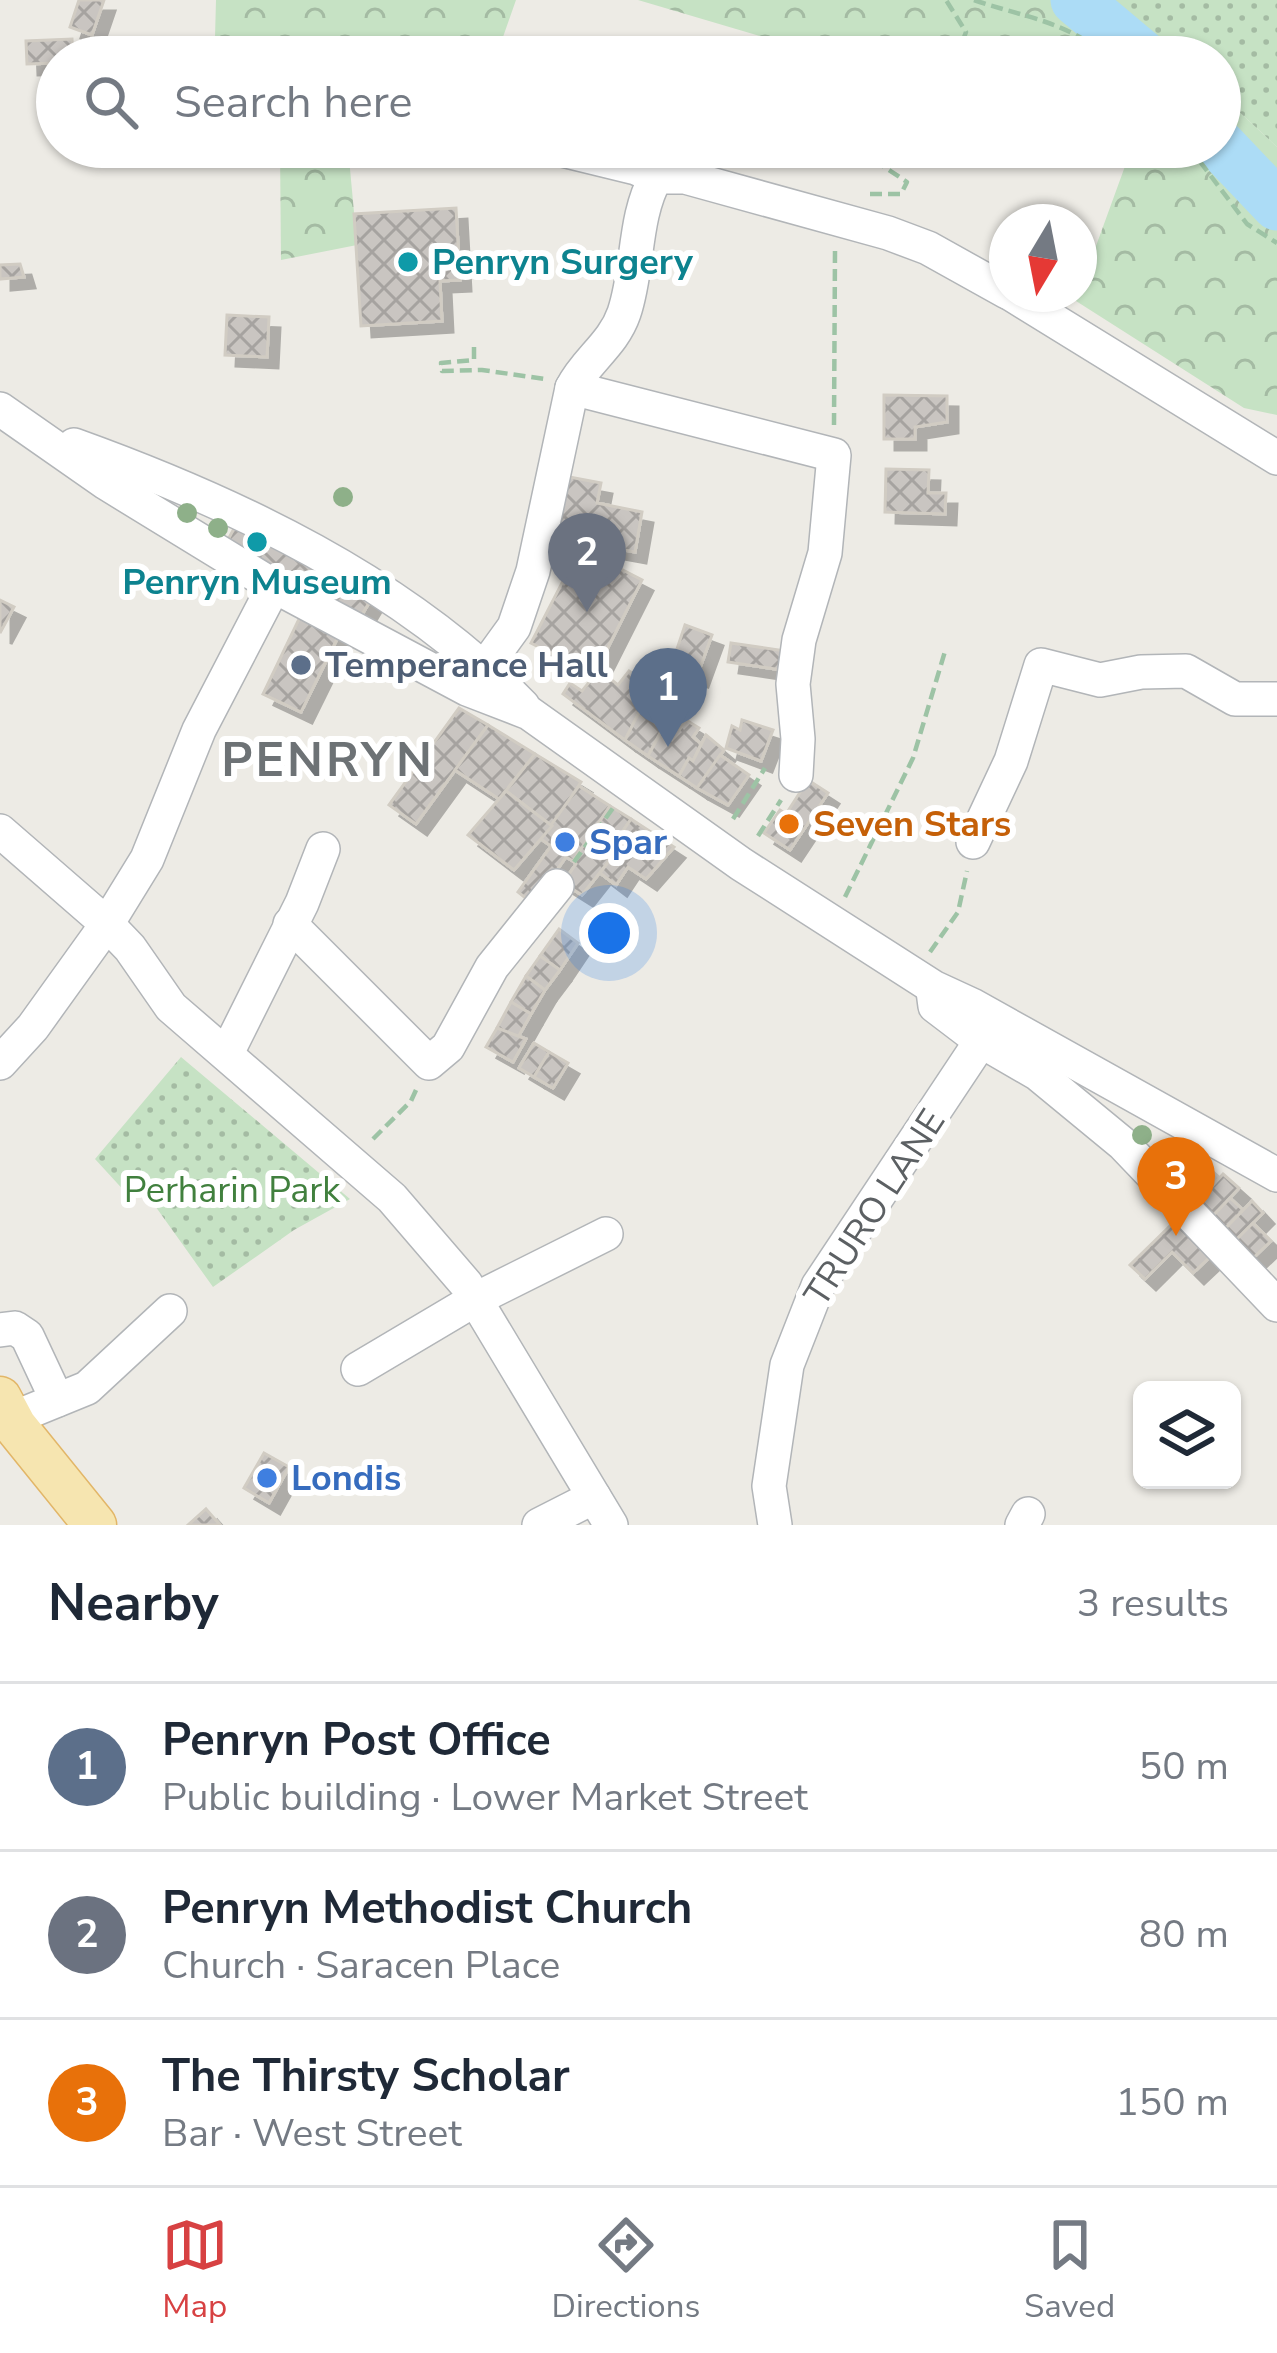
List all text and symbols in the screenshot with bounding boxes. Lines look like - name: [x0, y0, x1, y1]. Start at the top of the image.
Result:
- search box: [36, 36, 1241, 168]
- icon: search: [78, 69, 144, 135]
- text: Search here: [174, 72, 413, 133]
- north arrow: [989, 204, 1097, 312]
- place label: Penryn Surgery: [432, 238, 694, 287]
- marker: Penryn Surgery: [395, 249, 421, 275]
- pin: 2: [548, 513, 626, 612]
- marker: Penryn Museum: [244, 529, 270, 555]
- place label: Penryn Museum: [122, 558, 392, 607]
- place label: Temperance Hall: [325, 641, 608, 690]
- pin: 1: [629, 648, 707, 747]
- marker: Temperance Hall: [288, 652, 314, 678]
- district label: PENRYN: [221, 727, 435, 793]
- place label: Seven Stars: [813, 800, 1011, 849]
- marker: Seven Stars: [776, 811, 802, 837]
- place label: Spar: [589, 818, 667, 867]
- marker: Spar: [552, 829, 578, 855]
- your location: [579, 903, 639, 963]
- street label: TRURO LANE: [793, 1100, 957, 1316]
- pin: 3: [1137, 1137, 1215, 1236]
- park label: Perharin Park: [124, 1166, 341, 1215]
- map controls: [1133, 1381, 1241, 1489]
- button: layers: [1133, 1381, 1241, 1489]
- place label: Londis: [291, 1454, 401, 1503]
- marker: Londis: [254, 1465, 280, 1491]
- text: Nearby: [48, 1568, 219, 1638]
- text: 3 results: [1077, 1577, 1229, 1630]
- text: Penryn Post Office: [162, 1710, 551, 1771]
- text: 1: [75, 1740, 99, 1793]
- text: 50 m: [1139, 1740, 1229, 1793]
- text: Public building · Lower Market Street: [162, 1771, 808, 1824]
- text: Penryn Methodist Church: [162, 1878, 692, 1939]
- text: 2: [75, 1908, 99, 1961]
- text: 80 m: [1139, 1908, 1229, 1961]
- text: Church · Saracen Place: [162, 1939, 560, 1992]
- text: The Thirsty Scholar: [162, 2046, 570, 2107]
- text: 3: [75, 2076, 99, 2129]
- text: 150 m: [1115, 2076, 1229, 2129]
- text: Bar · West Street: [162, 2107, 462, 2160]
- tab: Map: [162, 2212, 228, 2329]
- tab: Directions: [552, 2212, 700, 2329]
- tab: Saved: [1024, 2212, 1115, 2329]

